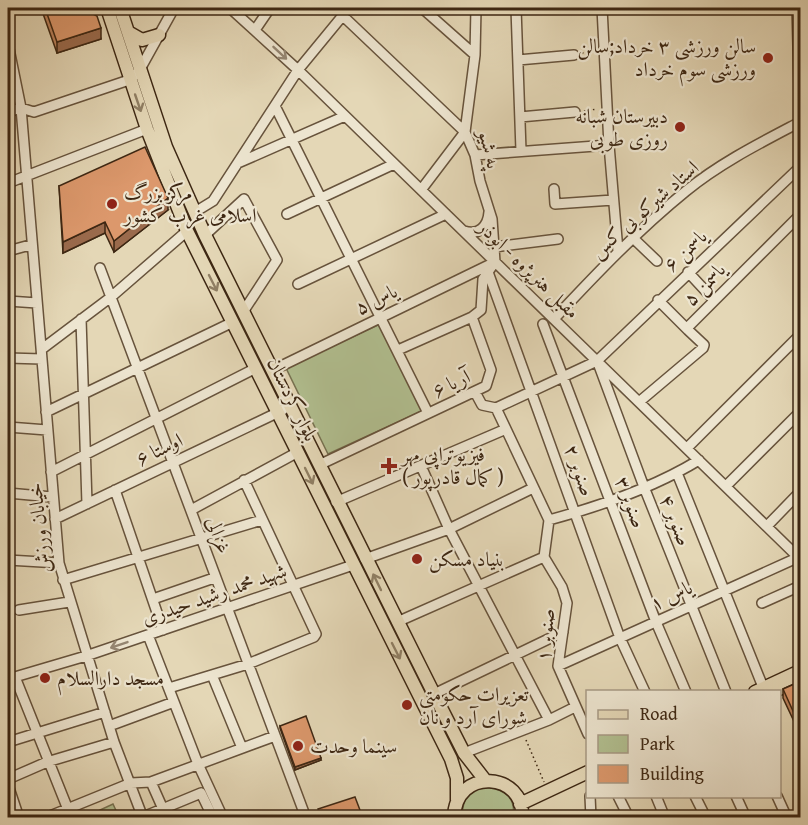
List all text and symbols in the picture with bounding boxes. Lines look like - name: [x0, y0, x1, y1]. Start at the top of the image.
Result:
- place label: سالن ورزشی ۳ خرداد;سالن ورزشی سوم خرداد: [577, 31, 756, 87]
- one-way arrow: [272, 46, 287, 60]
- marker: سالن ورزشی ۳ خرداد;سالن ورزشی سوم خرداد: [761, 51, 775, 65]
- one-way arrow: [133, 93, 144, 112]
- place label: دبیرستان شبانه روزی طوبی: [575, 101, 668, 154]
- marker: دبیرستان شبانه روزی طوبی: [673, 120, 687, 134]
- street label: په شیو: [470, 125, 510, 173]
- street label: استاد شیرکو بی کس: [583, 153, 705, 265]
- place label: مرکز بزرگ اسلامی غرب کشور: [122, 177, 257, 229]
- marker: مرکز بزرگ اسلامی غرب کشور: [105, 197, 119, 211]
- street label: مقبل هنرپژوه - ابوذر: [470, 211, 587, 326]
- street label: یاسمن ۶: [656, 221, 714, 278]
- street label: یاسمن ۵: [676, 254, 733, 312]
- one-way arrow: [208, 273, 220, 291]
- street label: یاس ۵: [350, 275, 403, 321]
- street label: بلوار کردستان: [261, 352, 326, 446]
- street label: آریا ۶: [427, 360, 477, 404]
- street label: اوستا ۶: [130, 425, 187, 472]
- place label: فیزیوتراپی مهر ( کمال قادرپور ): [400, 439, 504, 492]
- street label: صنوبر ۲: [558, 440, 603, 500]
- marker: فیزیوتراپی مهر ( کمال قادرپور ): [380, 457, 398, 475]
- one-way arrow: [304, 467, 316, 485]
- street label: صنوبر ۳: [608, 472, 655, 532]
- street label: خیابان ورزش: [19, 481, 58, 575]
- street label: صنوبر ۴: [653, 490, 700, 550]
- street label: غزالی: [200, 512, 239, 557]
- place label: بنیاد مسکن: [429, 544, 505, 573]
- marker: بنیاد مسکن: [410, 552, 424, 566]
- street label: شهید محمد رشید حیدری: [137, 555, 290, 632]
- street label: یاس ۱: [645, 572, 698, 617]
- one-way arrow: [370, 573, 382, 591]
- street label: صنوبر ۱: [528, 607, 561, 663]
- one-way arrow: [110, 641, 129, 652]
- one-way arrow: [391, 641, 402, 659]
- place label: مسجد دارالسلام: [57, 663, 164, 696]
- marker: مسجد دارالسلام: [38, 671, 52, 685]
- place label: تعزیرات حکومتی شورای آرد و نان: [419, 679, 529, 731]
- legend: [586, 690, 781, 798]
- marker: تعزیرات حکومتی شورای آرد و نان: [400, 698, 414, 712]
- text: Road: [640, 700, 678, 727]
- text: Park: [640, 730, 676, 757]
- place label: سینما وحدت: [310, 731, 397, 760]
- marker: سینما وحدت: [291, 739, 305, 753]
- text: Building: [640, 760, 704, 787]

